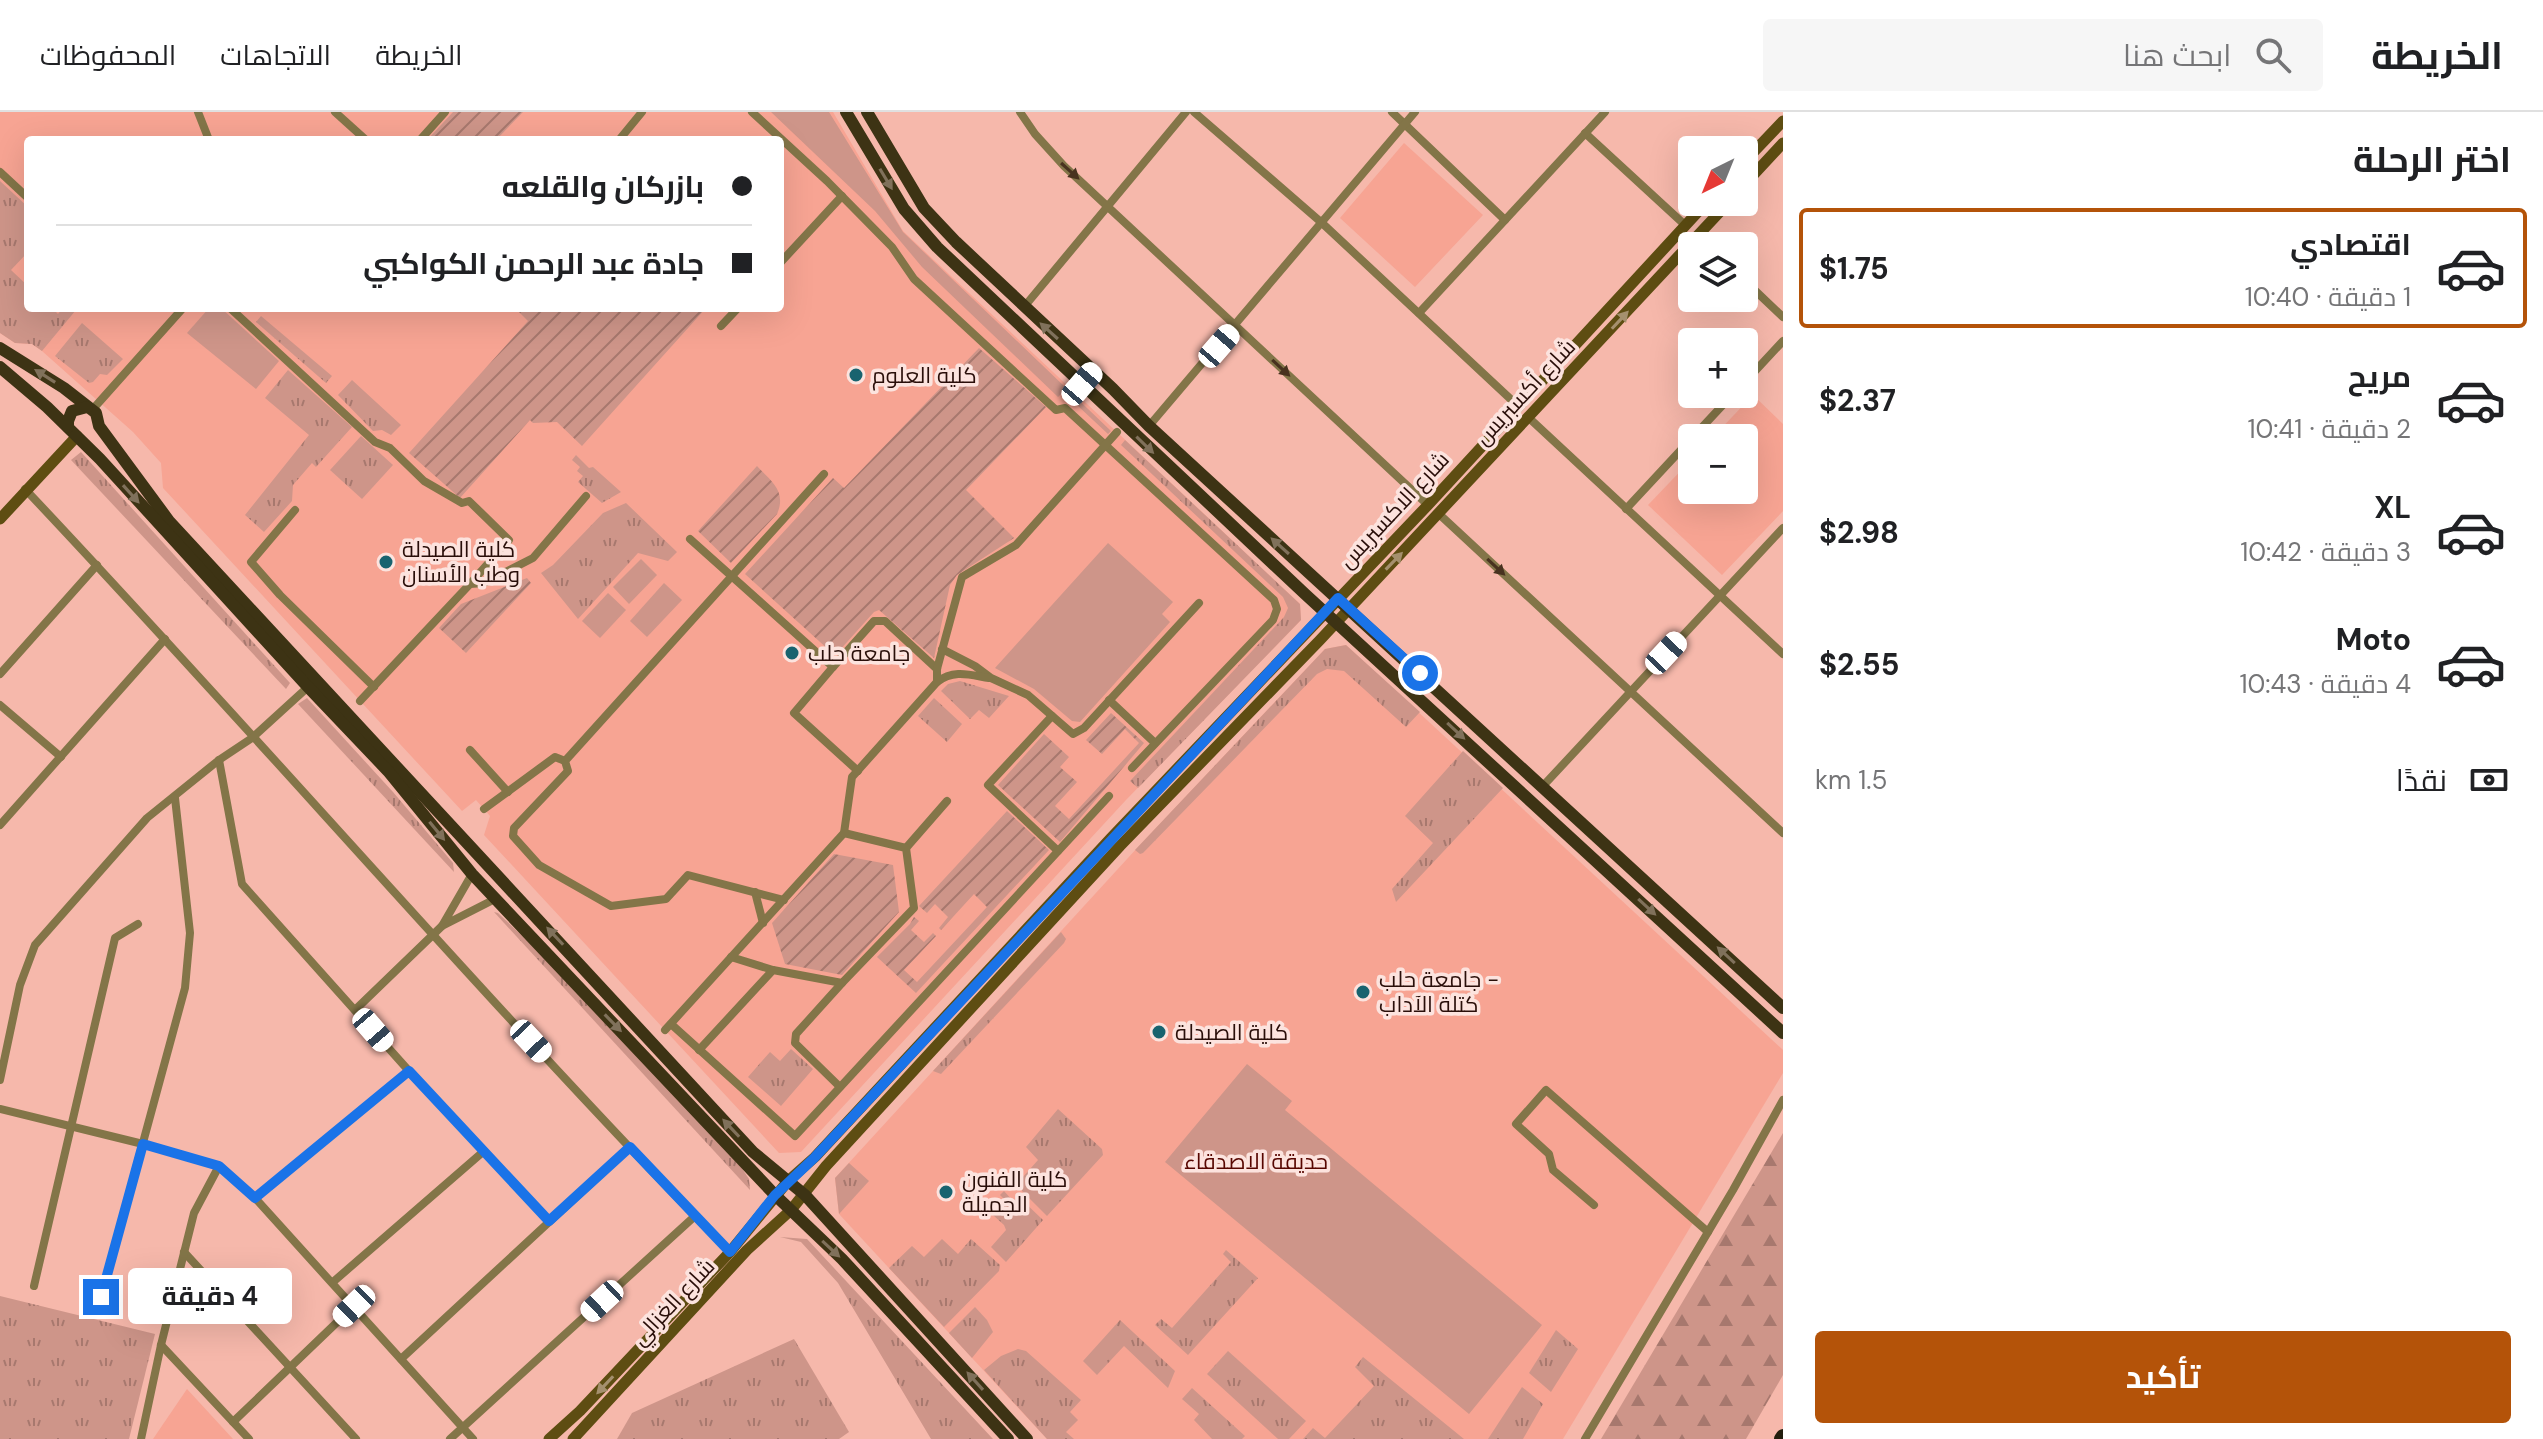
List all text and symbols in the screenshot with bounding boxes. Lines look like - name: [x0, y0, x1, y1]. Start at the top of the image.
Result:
- search box: [1763, 19, 2323, 91]
- text: الخريطة: [2371, 31, 2503, 81]
- icon: search: [2251, 33, 2295, 77]
- text: ابحث هنا: [2123, 36, 2231, 75]
- text: المحفوظات: [40, 37, 176, 74]
- text: الاتجاهات: [220, 37, 331, 74]
- text: الخريطة: [375, 37, 463, 74]
- north arrow: [1678, 136, 1758, 216]
- map controls: [1678, 136, 1758, 504]
- text: اختر الرحلة: [2353, 136, 2511, 183]
- one-way arrow: [1061, 162, 1080, 180]
- text: بازركان والقلعه: [502, 167, 704, 206]
- one-way arrow: [879, 168, 893, 190]
- text: اقتصادي: [2290, 225, 2411, 264]
- button: layers: [1678, 232, 1758, 312]
- icon: car: [2435, 232, 2507, 304]
- text: جادة عبد الرحمن الكواكبي: [363, 244, 704, 283]
- text: $1.75: [1819, 249, 1889, 288]
- text: 1 دقيقة · 10:40: [2245, 280, 2411, 314]
- one-way arrow: [1610, 310, 1628, 329]
- car: [1194, 320, 1244, 372]
- one-way arrow: [1040, 322, 1059, 340]
- button: +: [1678, 328, 1758, 408]
- street label: شارع أكسبريس: [1468, 333, 1582, 451]
- text: مريح: [2348, 357, 2411, 396]
- car: [1057, 358, 1107, 410]
- one-way arrow: [1271, 358, 1290, 376]
- place label: كلية العلوم: [872, 361, 977, 391]
- icon: car: [2435, 364, 2507, 436]
- marker: كلية العلوم: [847, 366, 865, 384]
- one-way arrow: [34, 369, 55, 384]
- text: $2.37: [1819, 381, 1896, 420]
- text: 2 دقيقة · 10:41: [2247, 412, 2411, 446]
- button: −: [1678, 424, 1758, 504]
- one-way arrow: [1135, 435, 1154, 453]
- street label: شارع الاكسبريس: [1332, 445, 1456, 575]
- one-way arrow: [122, 484, 140, 503]
- text: XL: [2374, 488, 2411, 527]
- icon: car: [2435, 496, 2507, 568]
- text: $2.98: [1819, 513, 1899, 552]
- place label: كلية الصيدلة وطب الأسنان: [402, 535, 520, 589]
- text: 3 دقيقة · 10:42: [2240, 535, 2411, 569]
- one-way arrow: [1271, 538, 1290, 556]
- one-way arrow: [1384, 552, 1402, 571]
- marker: كلية الصيدلة وطب الأسنان: [377, 553, 395, 571]
- one-way arrow: [1486, 558, 1505, 576]
- text: Moto: [2336, 620, 2411, 659]
- car: [1641, 627, 1691, 679]
- icon: car: [2435, 628, 2507, 700]
- place label: جامعة حلب: [808, 639, 910, 668]
- marker: جامعة حلب: [783, 644, 801, 662]
- text: $2.55: [1819, 645, 1899, 684]
- route start: [1402, 655, 1438, 691]
- text: 4 دقيقة · 10:43: [2239, 667, 2411, 701]
- one-way arrow: [1446, 721, 1465, 739]
- icon: cash: [2467, 758, 2511, 802]
- text: نقدًا: [2396, 761, 2447, 800]
- text: 1.5 km: [1815, 763, 1887, 797]
- one-way arrow: [429, 821, 445, 841]
- one-way arrow: [1637, 898, 1656, 916]
- one-way arrow: [547, 927, 565, 946]
- one-way arrow: [1716, 947, 1735, 965]
- place label: جامعة حلب - كتلة الآداب: [1379, 965, 1499, 1019]
- marker: جامعة حلب - كتلة الآداب: [1354, 983, 1372, 1001]
- car: [348, 1004, 398, 1056]
- one-way arrow: [604, 1013, 622, 1032]
- car: [506, 1015, 556, 1067]
- place label: كلية الصيدلة: [1175, 1018, 1288, 1047]
- marker: كلية الصيدلة: [1150, 1023, 1168, 1041]
- one-way arrow: [723, 1118, 741, 1137]
- park label: حديقة الاصدقاء: [1184, 1147, 1328, 1176]
- place label: كلية الفنون الجميلة: [962, 1165, 1067, 1219]
- marker: كلية الفنون الجميلة: [937, 1183, 955, 1201]
- one-way arrow: [822, 1239, 841, 1257]
- street label: شارع الغزالي: [625, 1252, 722, 1353]
- callout: 4 دقيقة: [129, 1269, 293, 1325]
- car: [576, 1276, 628, 1326]
- route end: [83, 1279, 119, 1315]
- text: 4 دقيقة: [162, 1279, 258, 1313]
- car: [328, 1281, 380, 1331]
- button: تأكيد: [1815, 1331, 2511, 1423]
- one-way arrow: [967, 1372, 985, 1391]
- one-way arrow: [596, 1375, 615, 1394]

